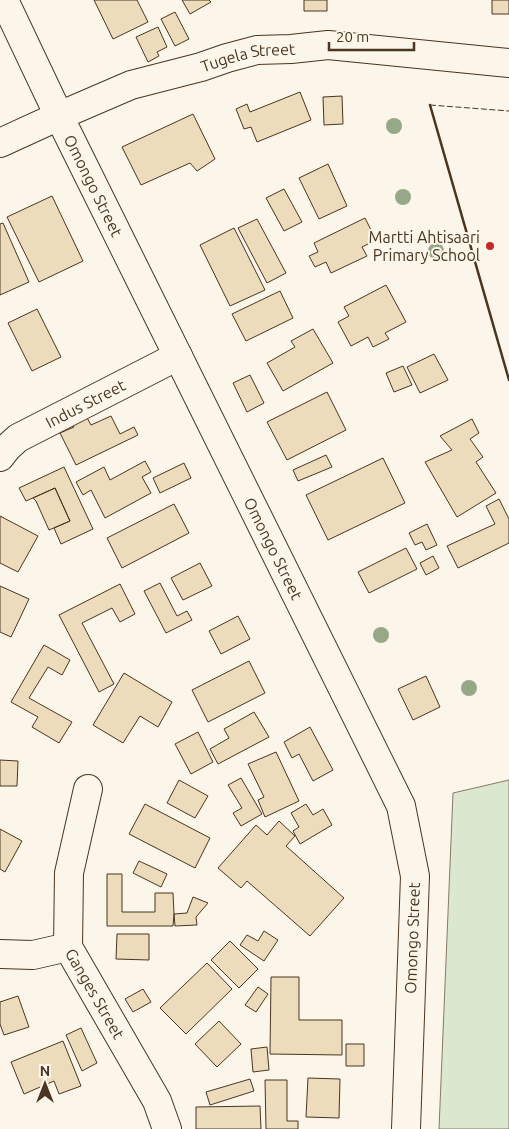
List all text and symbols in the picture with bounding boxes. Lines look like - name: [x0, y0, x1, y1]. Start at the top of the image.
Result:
- scale bar: [329, 20, 414, 52]
- text: 20 m: [336, 28, 369, 45]
- street label: Tugela Street: [198, 40, 297, 75]
- street label: Omongo Street: [61, 131, 127, 240]
- place label: Martti Ahtisaari Primary School: [369, 228, 480, 264]
- marker: Martti Ahtisaari Primary School: [484, 240, 496, 252]
- street label: Indus Street: [43, 375, 129, 431]
- street label: Omongo Street: [240, 494, 307, 603]
- street label: Omongo Street: [401, 881, 423, 994]
- street label: Ganges Street: [62, 945, 128, 1043]
- north arrow: [20, 1059, 70, 1109]
- text: N: [40, 1063, 50, 1079]

